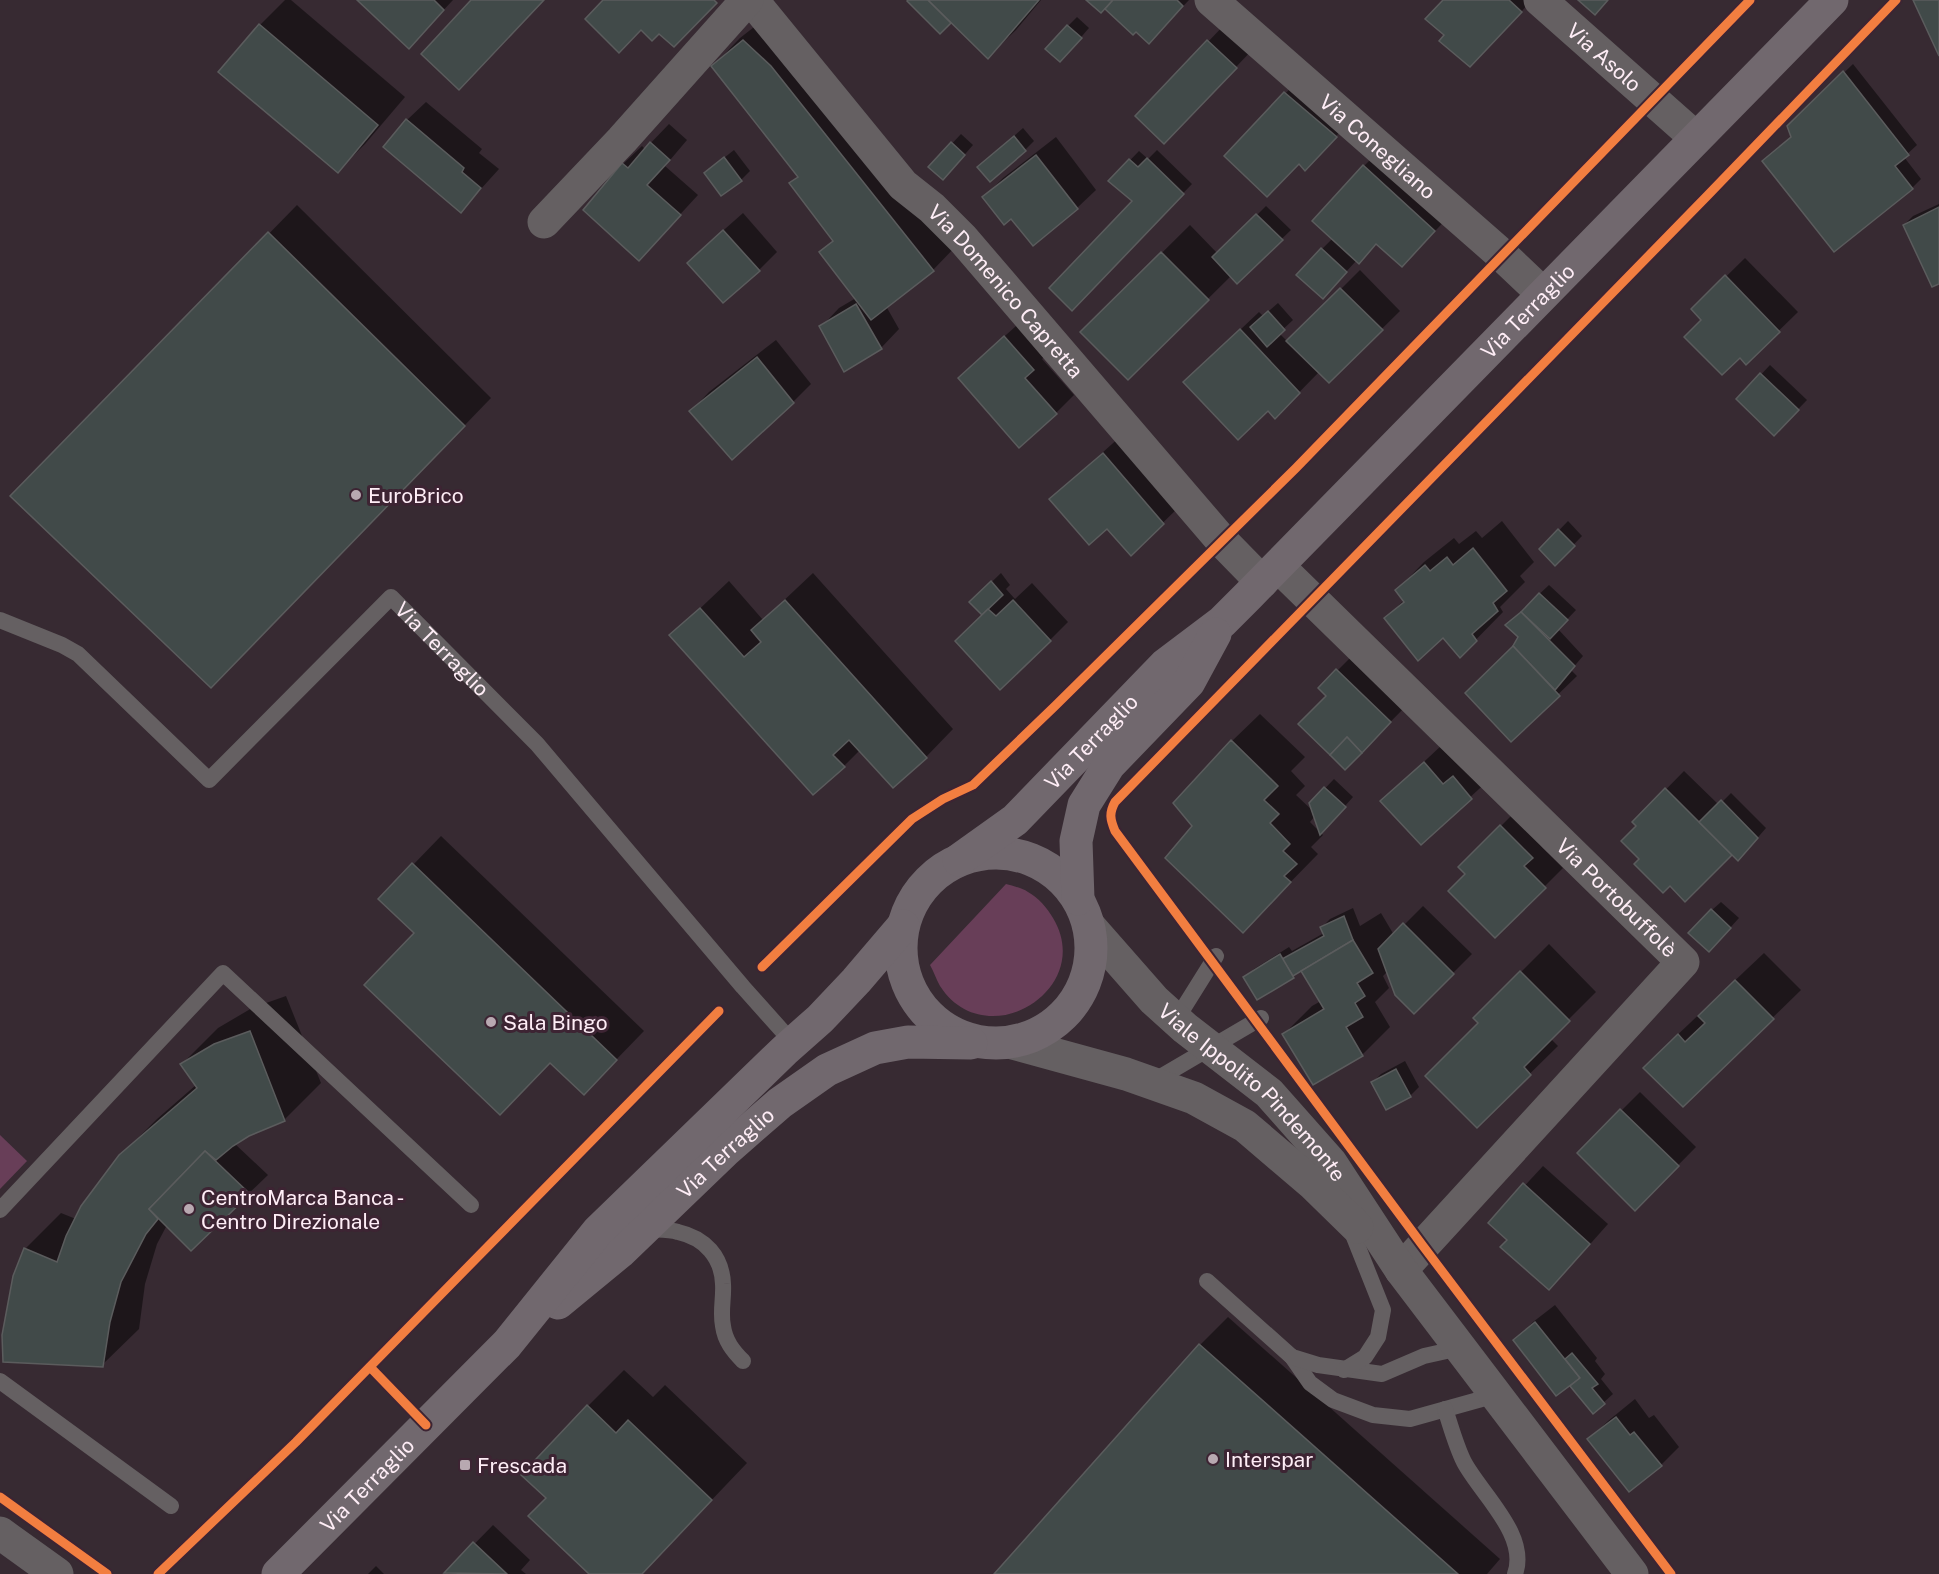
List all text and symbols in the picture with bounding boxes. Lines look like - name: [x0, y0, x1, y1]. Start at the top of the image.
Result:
- street label: Via Asolo: [1562, 17, 1647, 96]
- street label: Via Conegliano: [1315, 89, 1441, 204]
- street label: Via Domenico Capretta: [923, 199, 1089, 383]
- street label: Via Terraglio: [1475, 258, 1579, 363]
- place label: EuroBrico: [368, 483, 464, 508]
- marker: EuroBrico: [349, 488, 363, 502]
- street label: Via Terraglio: [390, 596, 495, 701]
- street label: Via Terraglio: [1039, 689, 1143, 794]
- street label: Via Portobuffolè: [1551, 833, 1683, 962]
- street label: Viale Ippolito Pindemonte: [1154, 998, 1352, 1186]
- place label: Sala Bingo: [503, 1010, 608, 1035]
- marker: Sala Bingo: [484, 1015, 498, 1029]
- street label: Via Terraglio: [671, 1102, 779, 1203]
- place label: CentroMarca Banca - Centro Direzionale: [201, 1185, 405, 1234]
- marker: CentroMarca Banca - Centro Direzionale: [182, 1202, 196, 1216]
- street label: Via Terraglio: [315, 1432, 419, 1537]
- place label: Interspar: [1225, 1447, 1313, 1472]
- marker: Interspar: [1206, 1452, 1220, 1466]
- place label: Frescada: [477, 1453, 567, 1478]
- marker: Frescada: [458, 1458, 472, 1472]

